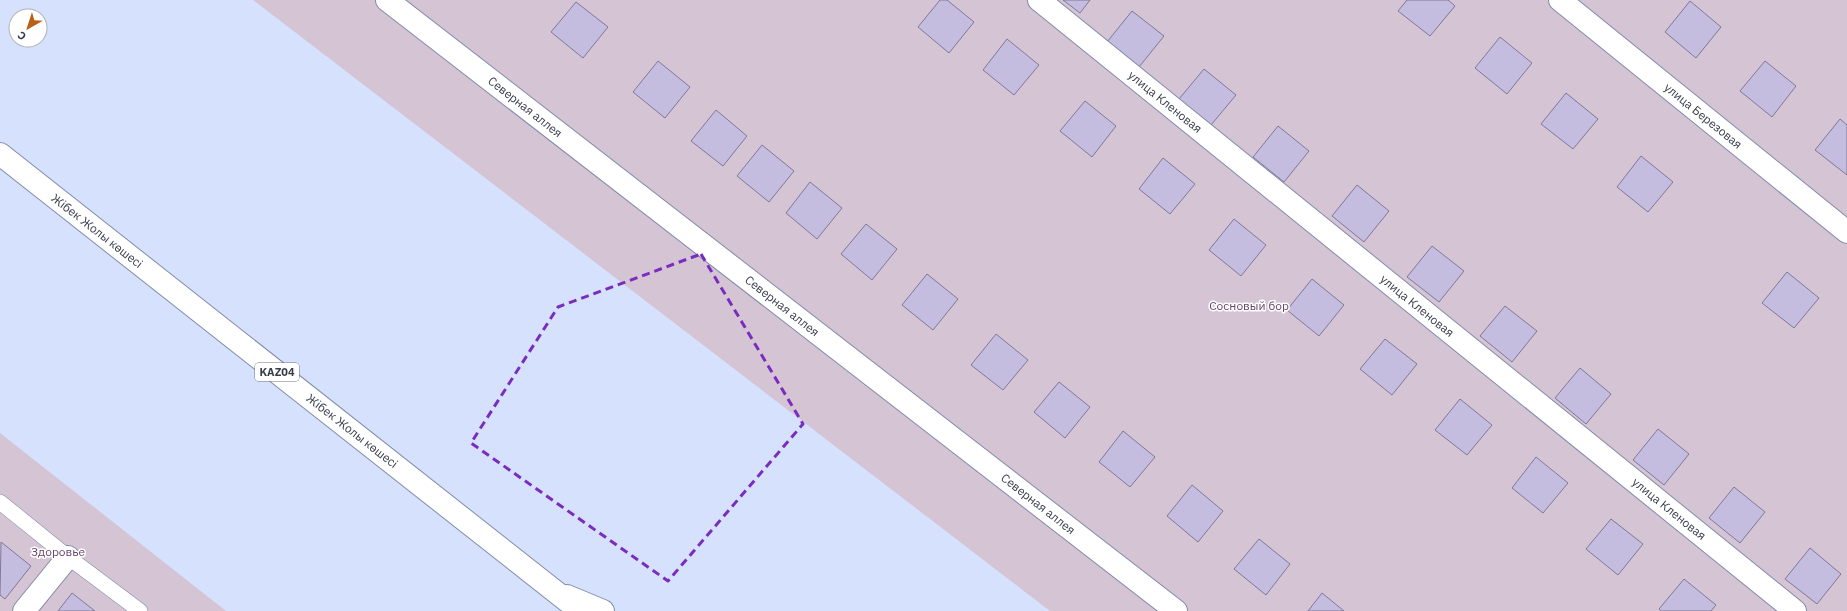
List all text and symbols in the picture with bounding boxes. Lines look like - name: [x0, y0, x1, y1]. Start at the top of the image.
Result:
- north arrow: [8, 8, 48, 48]
- text: С: [15, 28, 29, 43]
- street label: улица Кленовая: [1125, 67, 1205, 136]
- street label: Северная аллея: [485, 73, 565, 140]
- street label: улица Березовая: [1661, 80, 1745, 152]
- street label: Жібек Жолы көшесі: [49, 190, 146, 271]
- street label: улица Кленовая: [1377, 271, 1457, 340]
- street label: Северная аллея: [742, 272, 822, 339]
- park label: Сосновый бор: [1209, 298, 1289, 313]
- road number: KАZ04: [255, 363, 299, 381]
- street label: Жібек Жолы көшесі: [304, 390, 401, 471]
- street label: Северная аллея: [998, 470, 1078, 537]
- street label: улица Кленовая: [1629, 474, 1709, 543]
- park label: Здоровье: [31, 544, 85, 559]

